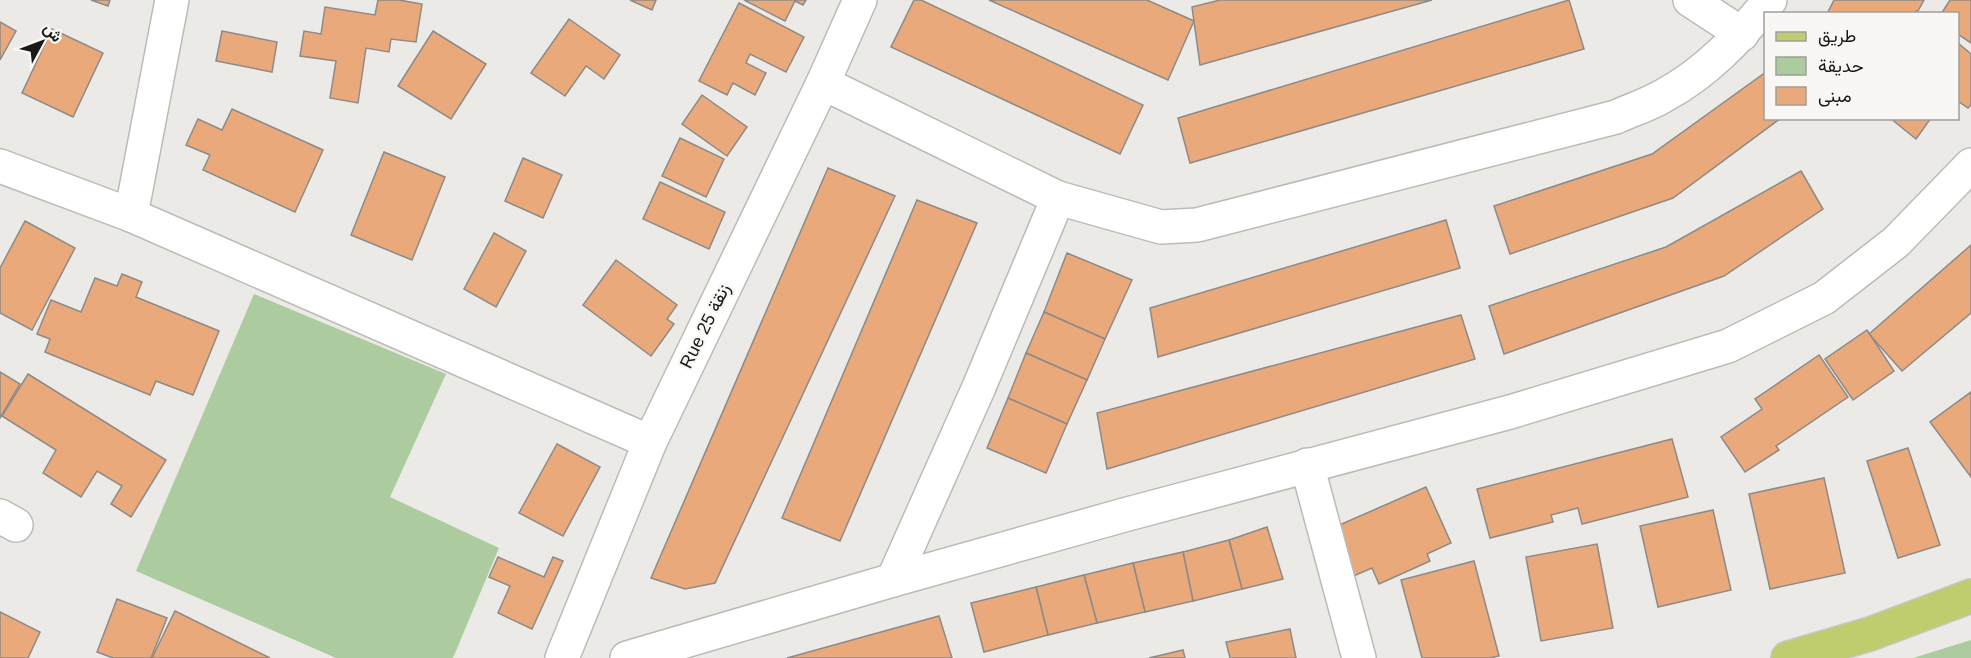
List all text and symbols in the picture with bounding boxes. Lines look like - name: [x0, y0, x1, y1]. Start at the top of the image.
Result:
- north arrow: [12, 12, 72, 72]
- legend: [1764, 12, 1959, 120]
- text: ش: [39, 20, 66, 46]
- text: طريق: [1818, 26, 1856, 47]
- text: حديقة: [1818, 56, 1864, 76]
- text: مبنى: [1818, 86, 1852, 107]
- street label: Rue 25 زنقة: [676, 281, 735, 372]

